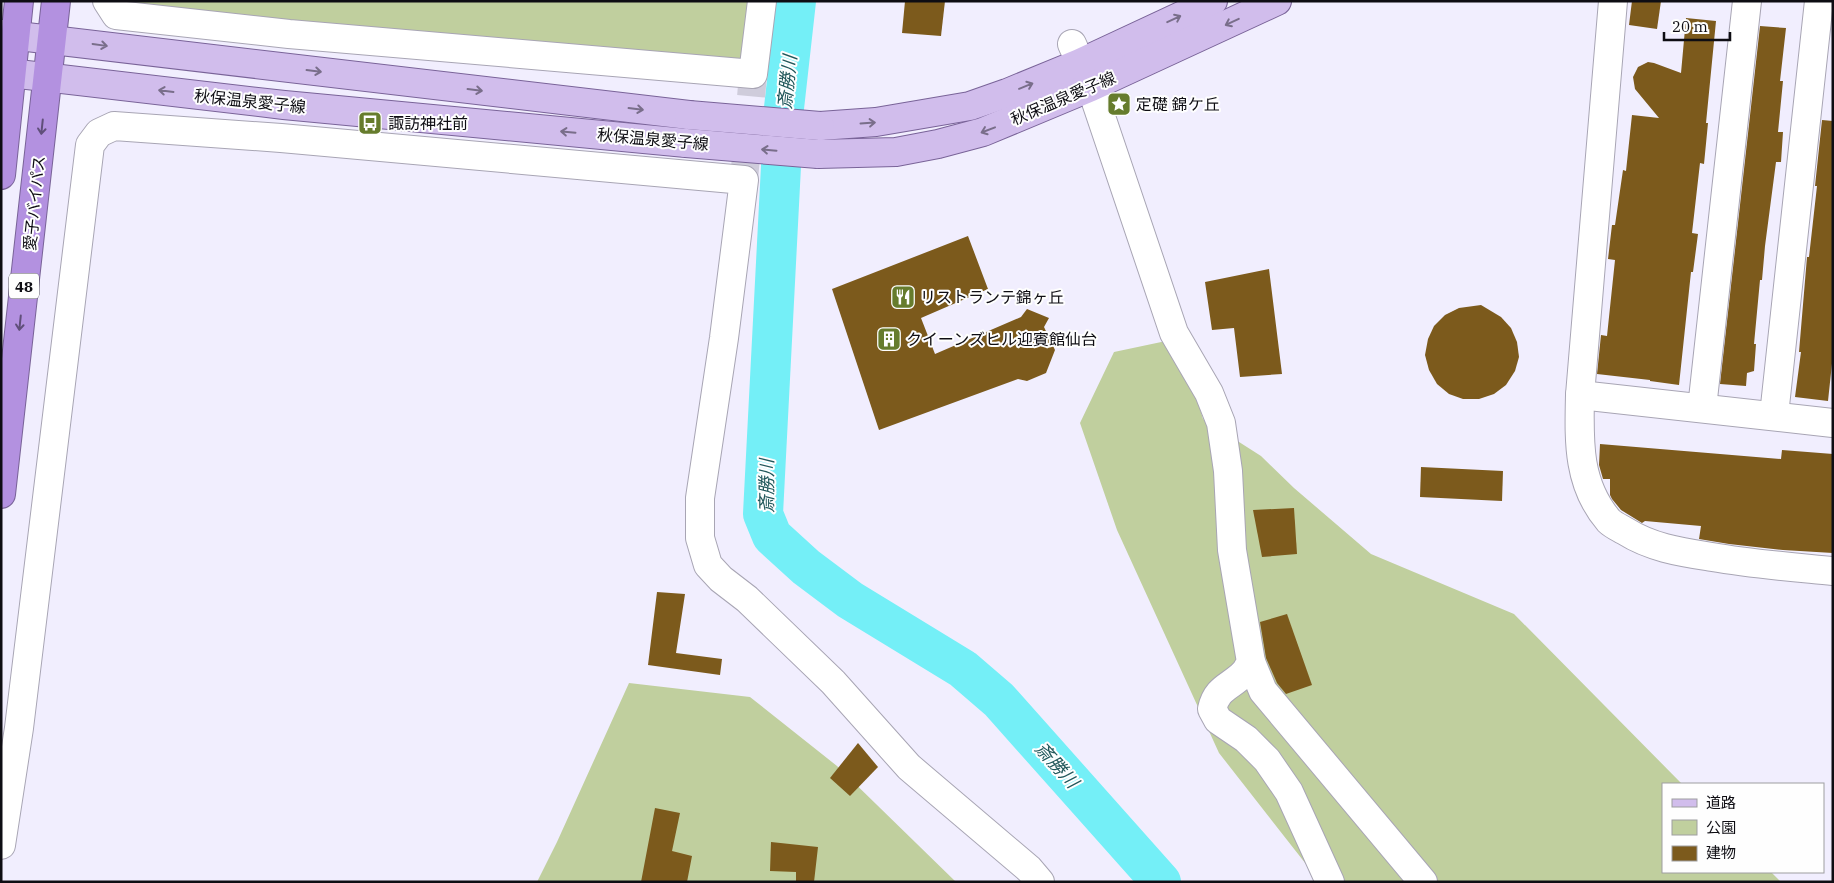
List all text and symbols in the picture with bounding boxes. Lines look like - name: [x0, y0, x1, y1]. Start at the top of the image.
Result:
- scale bar: [1664, 10, 1730, 42]
- one-way arrow: [1166, 14, 1181, 24]
- one-way arrow: [1225, 17, 1240, 27]
- text: 20 m: [1672, 17, 1708, 36]
- one-way arrow: [92, 40, 108, 50]
- water label: 斎勝川: [773, 52, 801, 110]
- one-way arrow: [305, 66, 321, 76]
- street label: 秋保温泉愛子線: [1008, 67, 1118, 129]
- one-way arrow: [1018, 80, 1033, 90]
- street label: 秋保温泉愛子線: [193, 85, 307, 117]
- one-way arrow: [467, 85, 483, 95]
- one-way arrow: [158, 86, 174, 96]
- place icon: 定礎 錦ケ丘: [1106, 91, 1132, 117]
- place label: 定礎 錦ケ丘: [1136, 94, 1220, 114]
- one-way arrow: [628, 104, 644, 114]
- bus stop icon: 諏訪神社前: [357, 110, 383, 136]
- place label: 諏訪神社前: [388, 113, 468, 133]
- one-way arrow: [37, 118, 47, 134]
- one-way arrow: [860, 118, 876, 127]
- street label: 秋保温泉愛子線: [596, 124, 710, 154]
- one-way arrow: [981, 126, 996, 135]
- one-way arrow: [560, 127, 576, 136]
- one-way arrow: [762, 145, 778, 154]
- street label: 愛子バイパス: [19, 154, 49, 252]
- road number: 48: [9, 274, 39, 298]
- restaurant icon: リストランテ錦ヶ丘: [890, 284, 916, 310]
- place label: リストランテ錦ヶ丘: [920, 287, 1064, 307]
- one-way arrow: [15, 315, 25, 331]
- building icon: クイーンズヒル迎賓館仙台: [876, 326, 902, 352]
- place label: クイーンズヒル迎賓館仙台: [906, 329, 1097, 349]
- water label: 斎勝川: [755, 457, 778, 513]
- water label: 斎勝川: [1030, 737, 1085, 794]
- legend: [1662, 783, 1824, 873]
- text: 道路: [1706, 793, 1736, 812]
- text: 公園: [1706, 818, 1736, 837]
- text: 建物: [1706, 843, 1736, 862]

